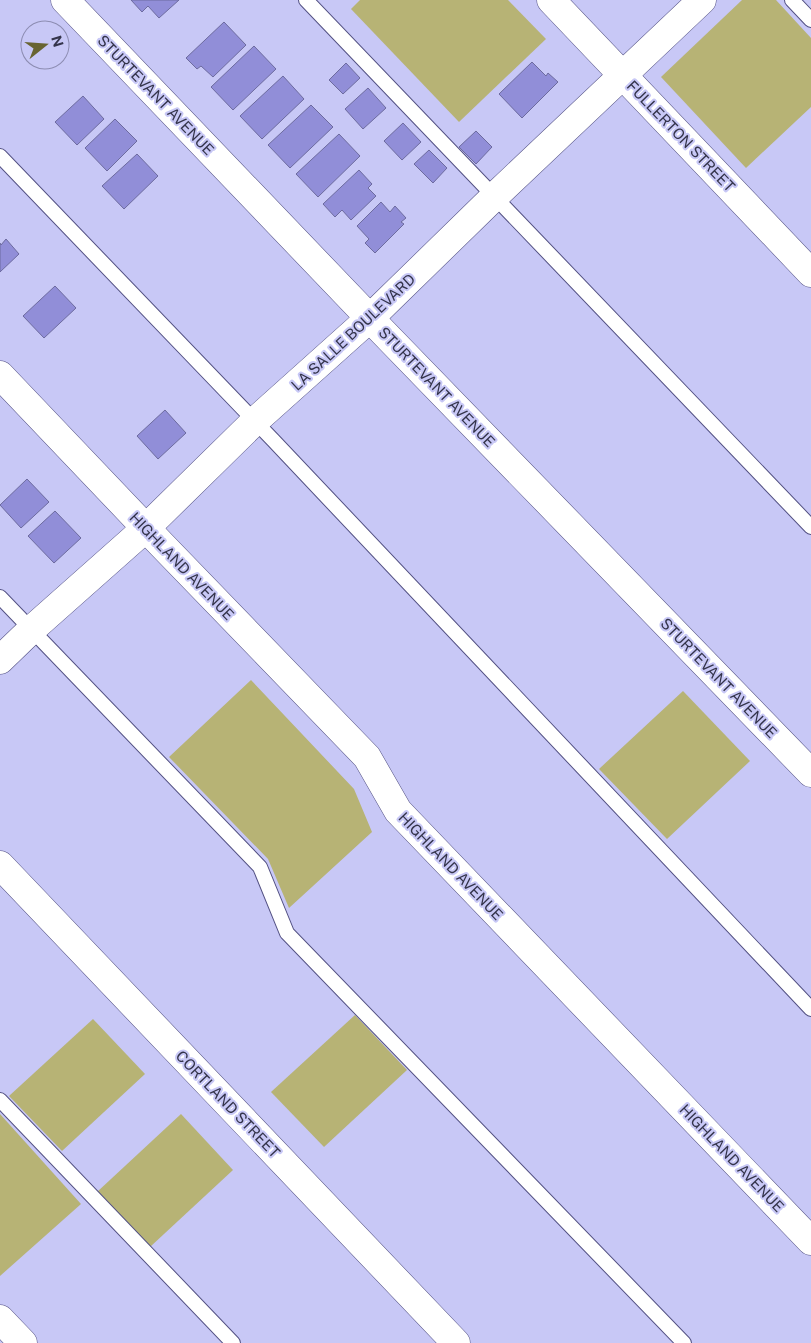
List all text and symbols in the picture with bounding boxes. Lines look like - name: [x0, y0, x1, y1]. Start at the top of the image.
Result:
- north arrow: [20, 20, 70, 70]
- street label: STURTEVANT AVENUE: [94, 32, 218, 158]
- text: N: [48, 34, 67, 49]
- street label: FULLERTON STREET: [624, 77, 738, 195]
- street label: LA SALLE BOULEVARD: [288, 270, 418, 394]
- street label: STURTEVANT AVENUE: [375, 324, 499, 450]
- street label: HIGHLAND AVENUE: [126, 509, 238, 623]
- street label: STURTEVANT AVENUE: [657, 615, 781, 741]
- street label: HIGHLAND AVENUE: [395, 809, 507, 923]
- street label: CORTLAND STREET: [173, 1047, 283, 1161]
- street label: HIGHLAND AVENUE: [676, 1101, 788, 1215]

